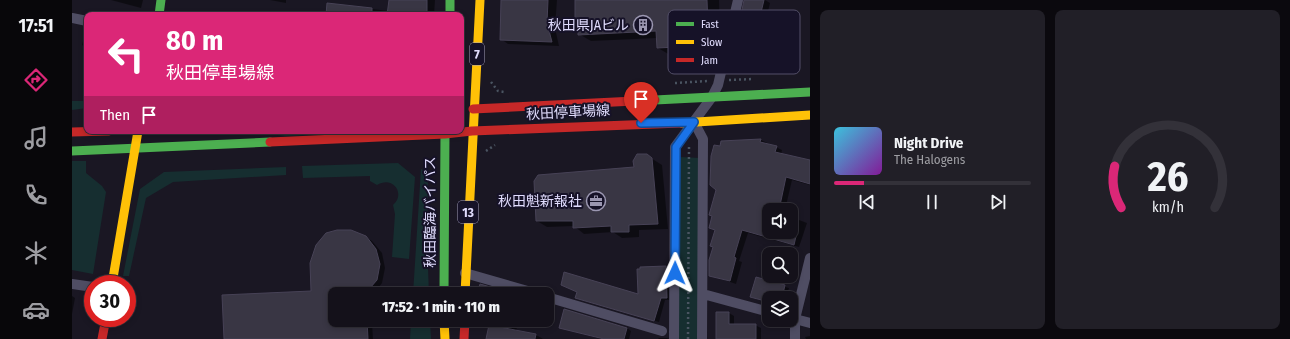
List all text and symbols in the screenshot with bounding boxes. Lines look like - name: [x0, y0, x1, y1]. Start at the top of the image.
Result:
- legend: [668, 10, 800, 74]
- building icon: 秋田県JAビル: [632, 14, 654, 36]
- text: 17:51: [18, 15, 54, 37]
- place label: 秋田県JAビル: [548, 17, 629, 34]
- text: Fast: [701, 18, 719, 31]
- text: 80 m: [166, 24, 223, 57]
- icon: left: [100, 28, 152, 80]
- text: Slow: [701, 36, 722, 49]
- road number: 7: [470, 43, 484, 65]
- text: Jam: [701, 54, 718, 67]
- text: 秋田停車場線: [166, 62, 274, 84]
- icon: directions: [22, 66, 50, 94]
- pin: [624, 82, 658, 123]
- icon: arrive: [630, 88, 652, 110]
- street label: 秋田停車場線: [526, 102, 610, 123]
- icon: arrive: [138, 104, 160, 126]
- text: Then: [100, 106, 130, 124]
- icon: music: [22, 124, 50, 152]
- text: Night Drive: [894, 134, 963, 152]
- text: 26: [1146, 151, 1188, 201]
- text: The Halogens: [894, 152, 965, 167]
- street label: 秋田臨海バイパス: [422, 156, 439, 268]
- icon: phone: [22, 181, 50, 209]
- office icon: 秋田魁新報社: [585, 190, 607, 212]
- icon: previous: [856, 191, 878, 213]
- icon: pause: [921, 191, 943, 213]
- icon: next: [987, 191, 1009, 213]
- place label: 秋田魁新報社: [498, 193, 582, 210]
- text: km/h: [1152, 198, 1183, 215]
- road number: 13: [458, 201, 478, 223]
- map controls: [762, 203, 798, 327]
- button: sound: [762, 203, 798, 239]
- icon: climate: [22, 239, 50, 267]
- button: search: [762, 247, 798, 283]
- position arrow: [654, 252, 696, 294]
- speed limit sign: 30: [84, 275, 136, 327]
- button: layers: [762, 291, 798, 327]
- icon: car: [22, 296, 50, 324]
- text: 17:52 · 1 min · 110 m: [382, 298, 500, 316]

